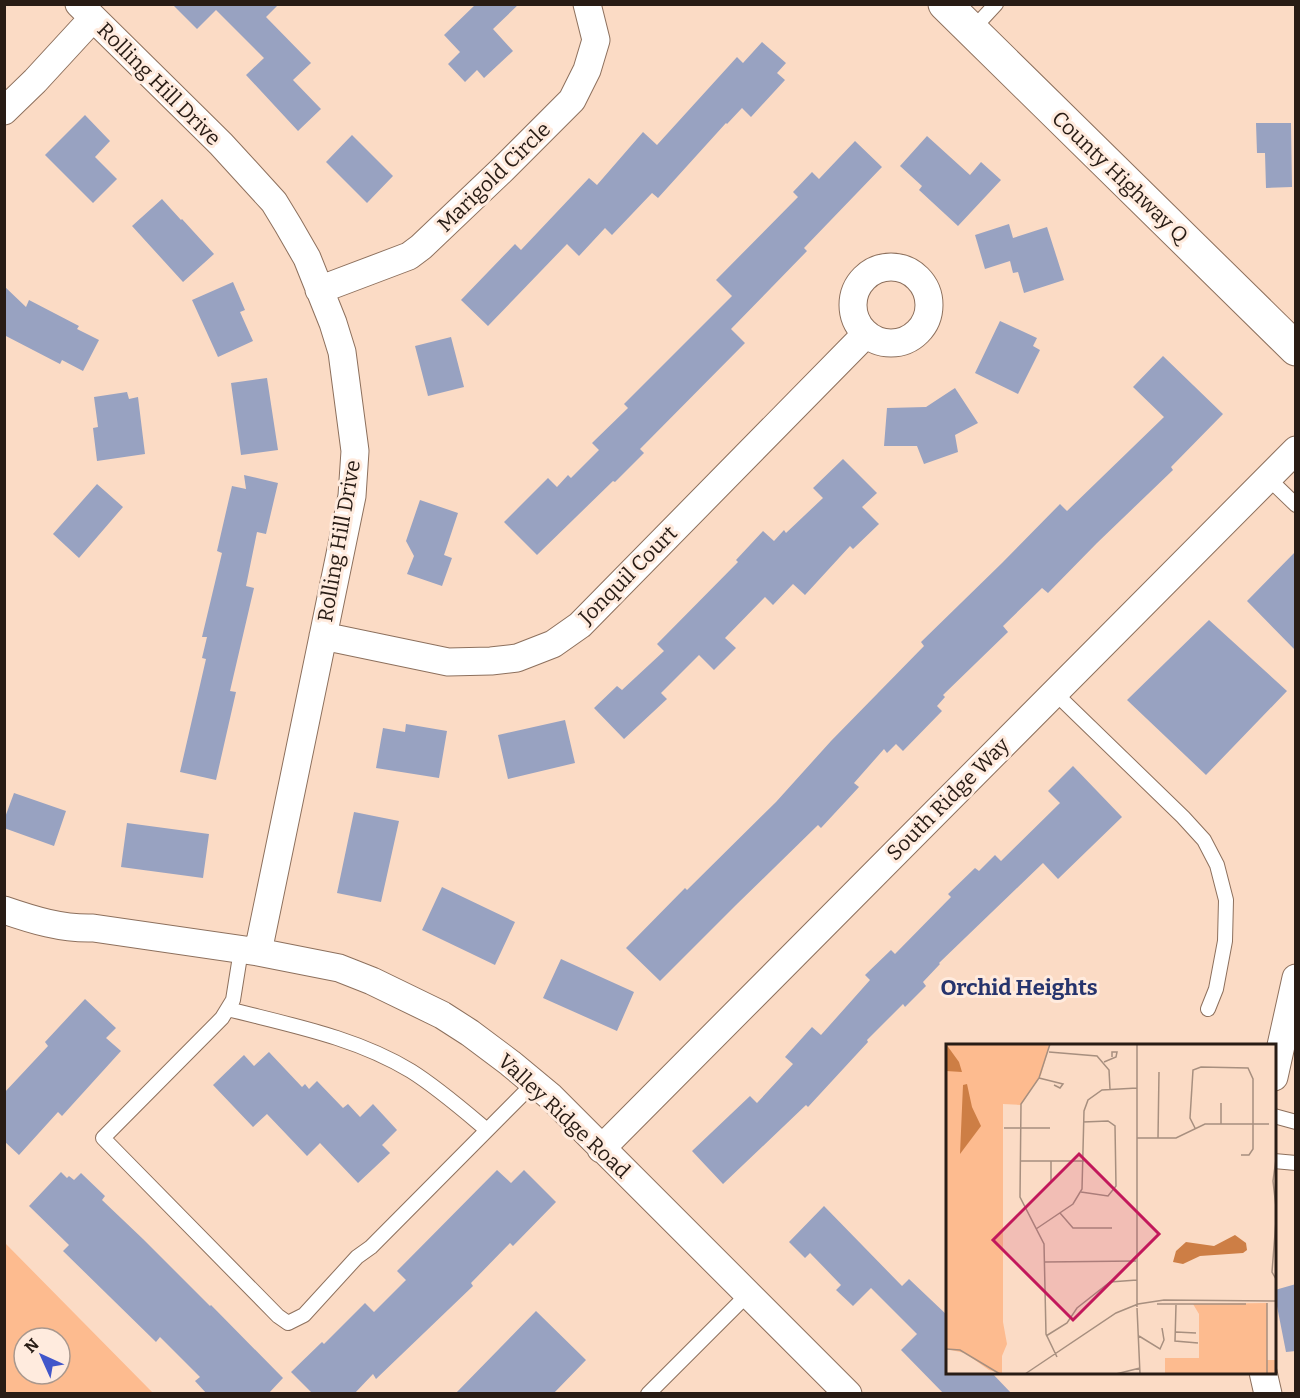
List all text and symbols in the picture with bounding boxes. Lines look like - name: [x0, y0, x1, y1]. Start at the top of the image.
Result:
- street label: Rolling Hill Drive: [92, 17, 226, 151]
- street label: County Highway Q: [1046, 105, 1194, 249]
- street label: Marigold Circle: [432, 116, 556, 238]
- street label: Rolling Hill Drive: [312, 458, 366, 624]
- street label: Jonquil Court: [573, 520, 683, 630]
- street label: South Ridge Way: [881, 731, 1016, 866]
- district label: Orchid Heights: [940, 974, 1098, 1001]
- inset map: [946, 1044, 1276, 1374]
- street label: Valley Ridge Road: [492, 1048, 636, 1184]
- north arrow: [12, 1326, 72, 1386]
- text: N: [21, 1335, 43, 1357]

